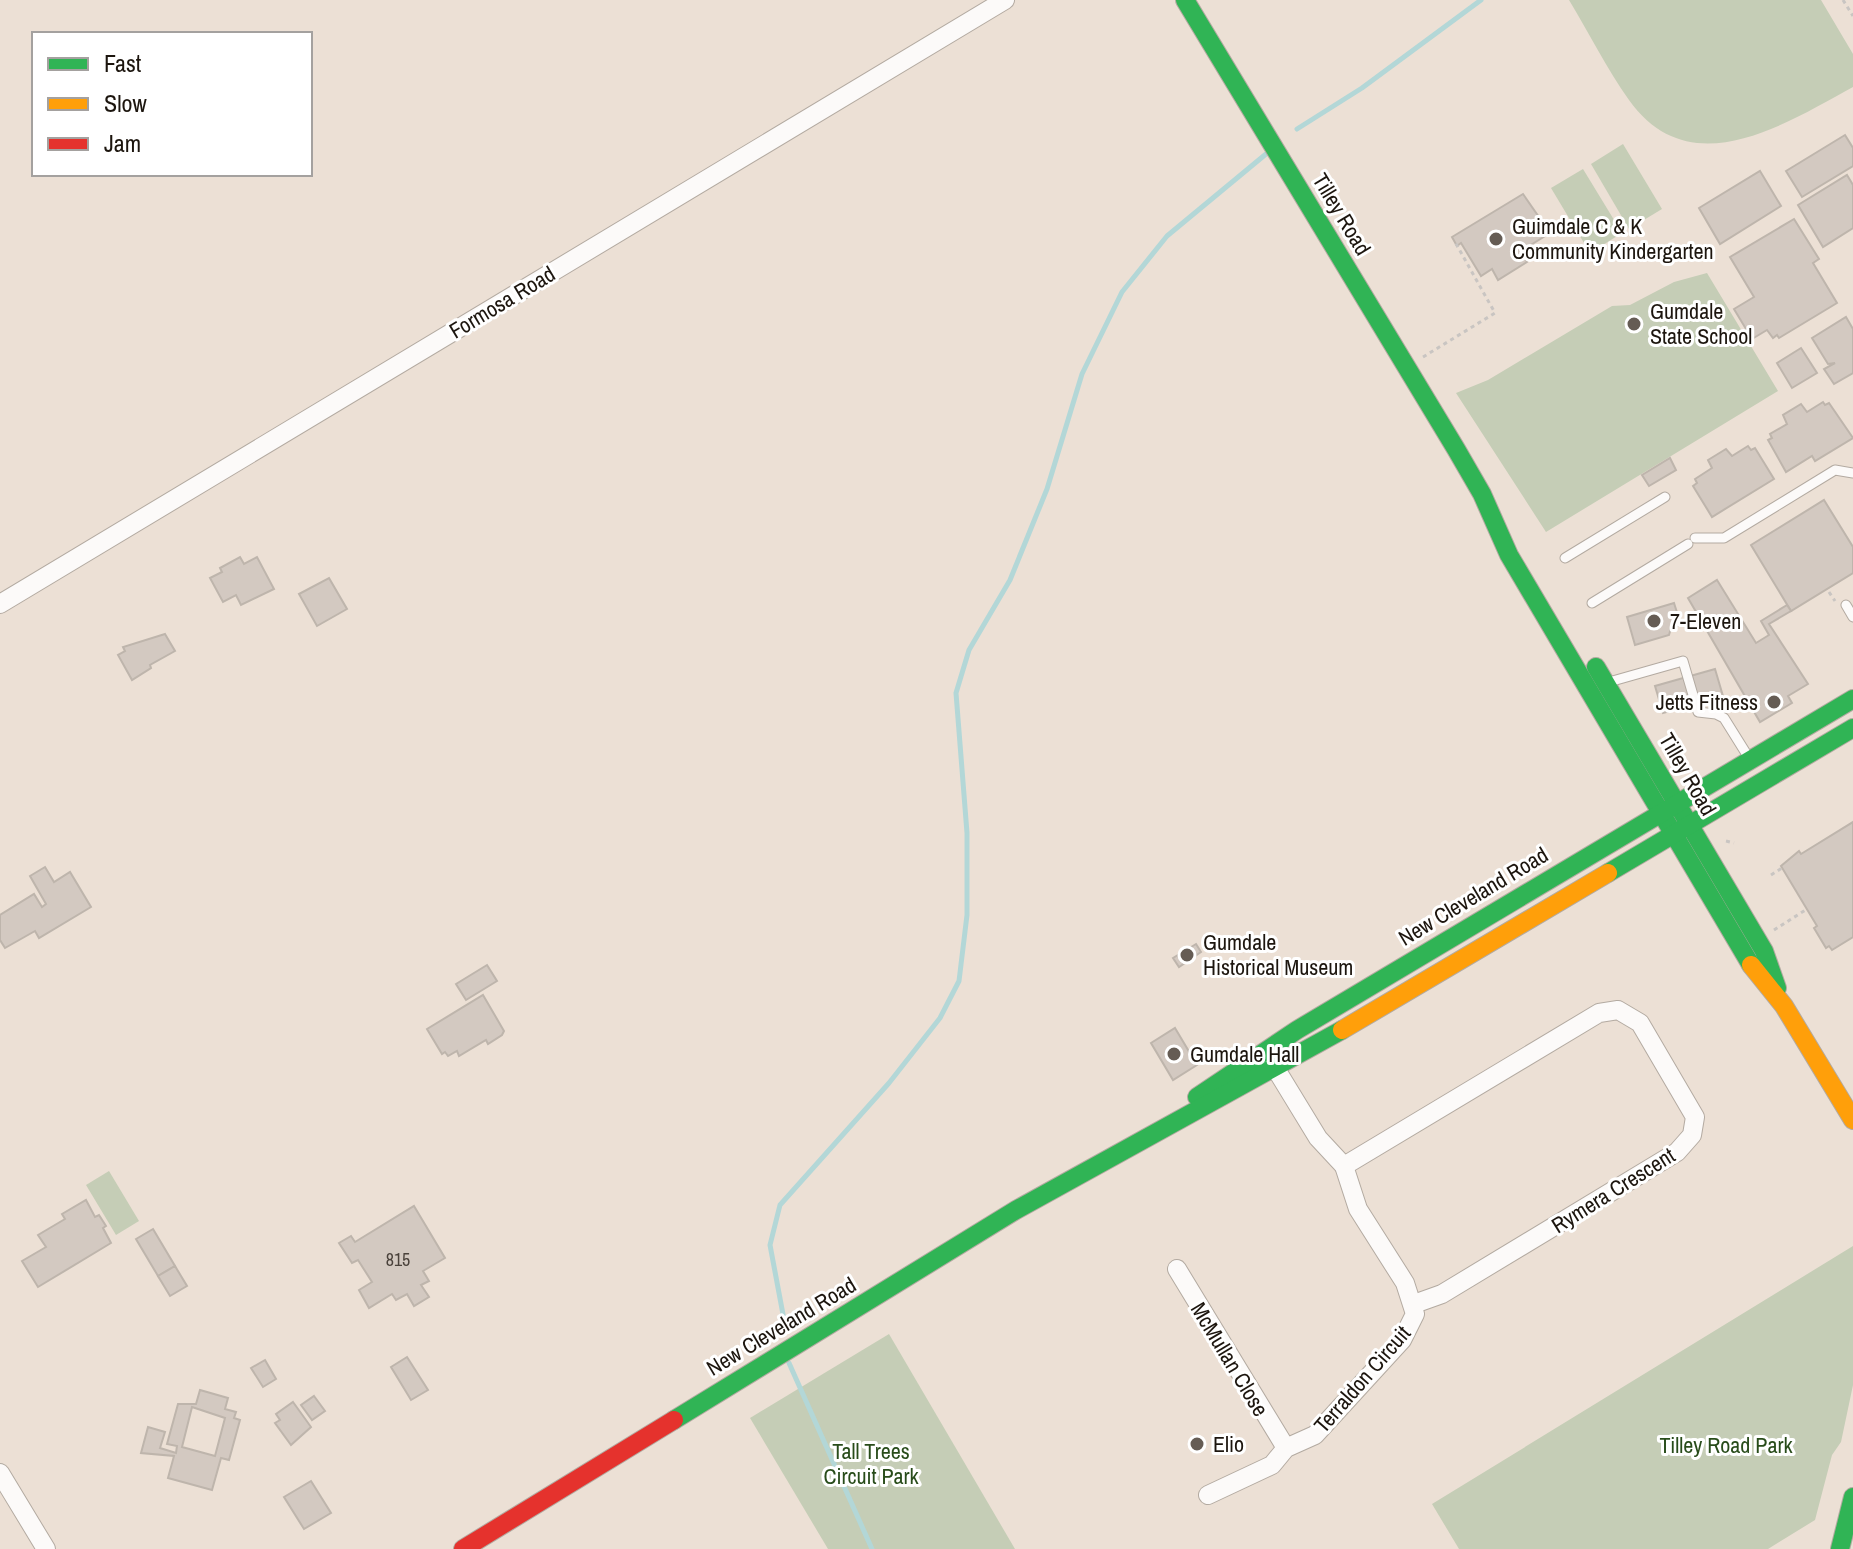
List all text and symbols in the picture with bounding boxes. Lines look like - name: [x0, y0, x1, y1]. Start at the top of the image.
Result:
- legend: [32, 32, 312, 176]
- text: Fast: [104, 47, 142, 79]
- text: Slow: [104, 87, 147, 119]
- text: Jam: [104, 127, 141, 159]
- street label: Tilley Road: [1306, 167, 1378, 261]
- place label: Guimdale C & K Community Kindergarten: [1512, 211, 1714, 266]
- marker: Guimdale C & K Community Kindergarten: [1487, 230, 1505, 248]
- street label: Formosa Road: [444, 259, 560, 345]
- place label: Gumdale State School: [1650, 296, 1752, 351]
- marker: Gumdale State School: [1625, 315, 1643, 333]
- place label: 7-Eleven: [1670, 606, 1741, 636]
- marker: 7-Eleven: [1645, 612, 1663, 630]
- place label: Jetts Fitness: [1656, 687, 1758, 717]
- marker: Jetts Fitness: [1765, 693, 1783, 711]
- street label: Tilley Road: [1652, 727, 1724, 821]
- street label: New Cleveland Road: [1393, 840, 1553, 952]
- place label: Gumdale Historical Museum: [1203, 927, 1353, 982]
- marker: Gumdale Historical Museum: [1178, 946, 1196, 964]
- place label: Gumdale Hall: [1190, 1039, 1299, 1069]
- marker: Gumdale Hall: [1165, 1045, 1183, 1063]
- street label: Rymera Crescent: [1546, 1140, 1680, 1240]
- house number: 815: [386, 1247, 410, 1272]
- street label: New Cleveland Road: [701, 1270, 861, 1382]
- street label: McMullan Close: [1184, 1296, 1276, 1422]
- street label: Terraldon Circuit: [1307, 1319, 1417, 1439]
- place label: Elio: [1213, 1429, 1244, 1459]
- park label: Tilley Road Park: [1660, 1430, 1793, 1460]
- marker: Elio: [1188, 1435, 1206, 1453]
- park label: Tall Trees Circuit Park: [823, 1436, 920, 1491]

